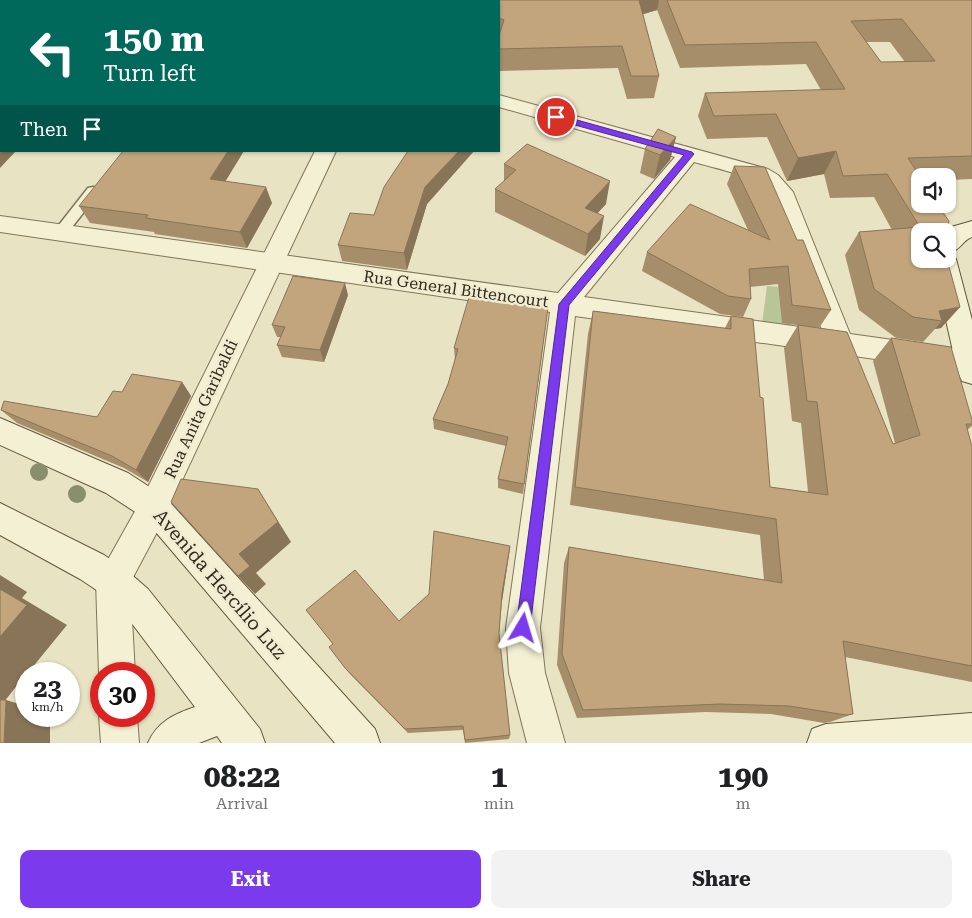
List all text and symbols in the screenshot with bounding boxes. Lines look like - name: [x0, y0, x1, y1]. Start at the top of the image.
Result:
- text: 150 m: [103, 19, 204, 60]
- icon: left: [20, 20, 85, 85]
- text: Turn left: [103, 61, 196, 86]
- pin: [535, 96, 577, 138]
- icon: arrive: [542, 103, 570, 131]
- icon: arrive: [78, 115, 106, 143]
- text: Then: [20, 118, 68, 141]
- map controls: [911, 168, 956, 268]
- button: sound: [911, 168, 956, 213]
- button: search: [911, 223, 956, 268]
- street label: Rua General Bittencourt: [362, 267, 550, 311]
- street label: Rua Anita Garibaldi: [161, 337, 241, 481]
- street label: Avenida Hercílio Luz: [149, 504, 291, 664]
- position arrow: [496, 601, 548, 653]
- speed limit sign: 30: [90, 662, 155, 727]
- text: 23: [33, 674, 62, 703]
- text: km/h: [31, 700, 64, 714]
- text: 08:22: [204, 759, 280, 794]
- text: 1: [491, 759, 507, 794]
- text: 190: [718, 759, 768, 794]
- text: Arrival: [216, 794, 268, 813]
- text: min: [484, 794, 514, 813]
- text: m: [736, 794, 750, 813]
- button: Exit: [20, 850, 481, 908]
- button: Share: [491, 850, 952, 908]

